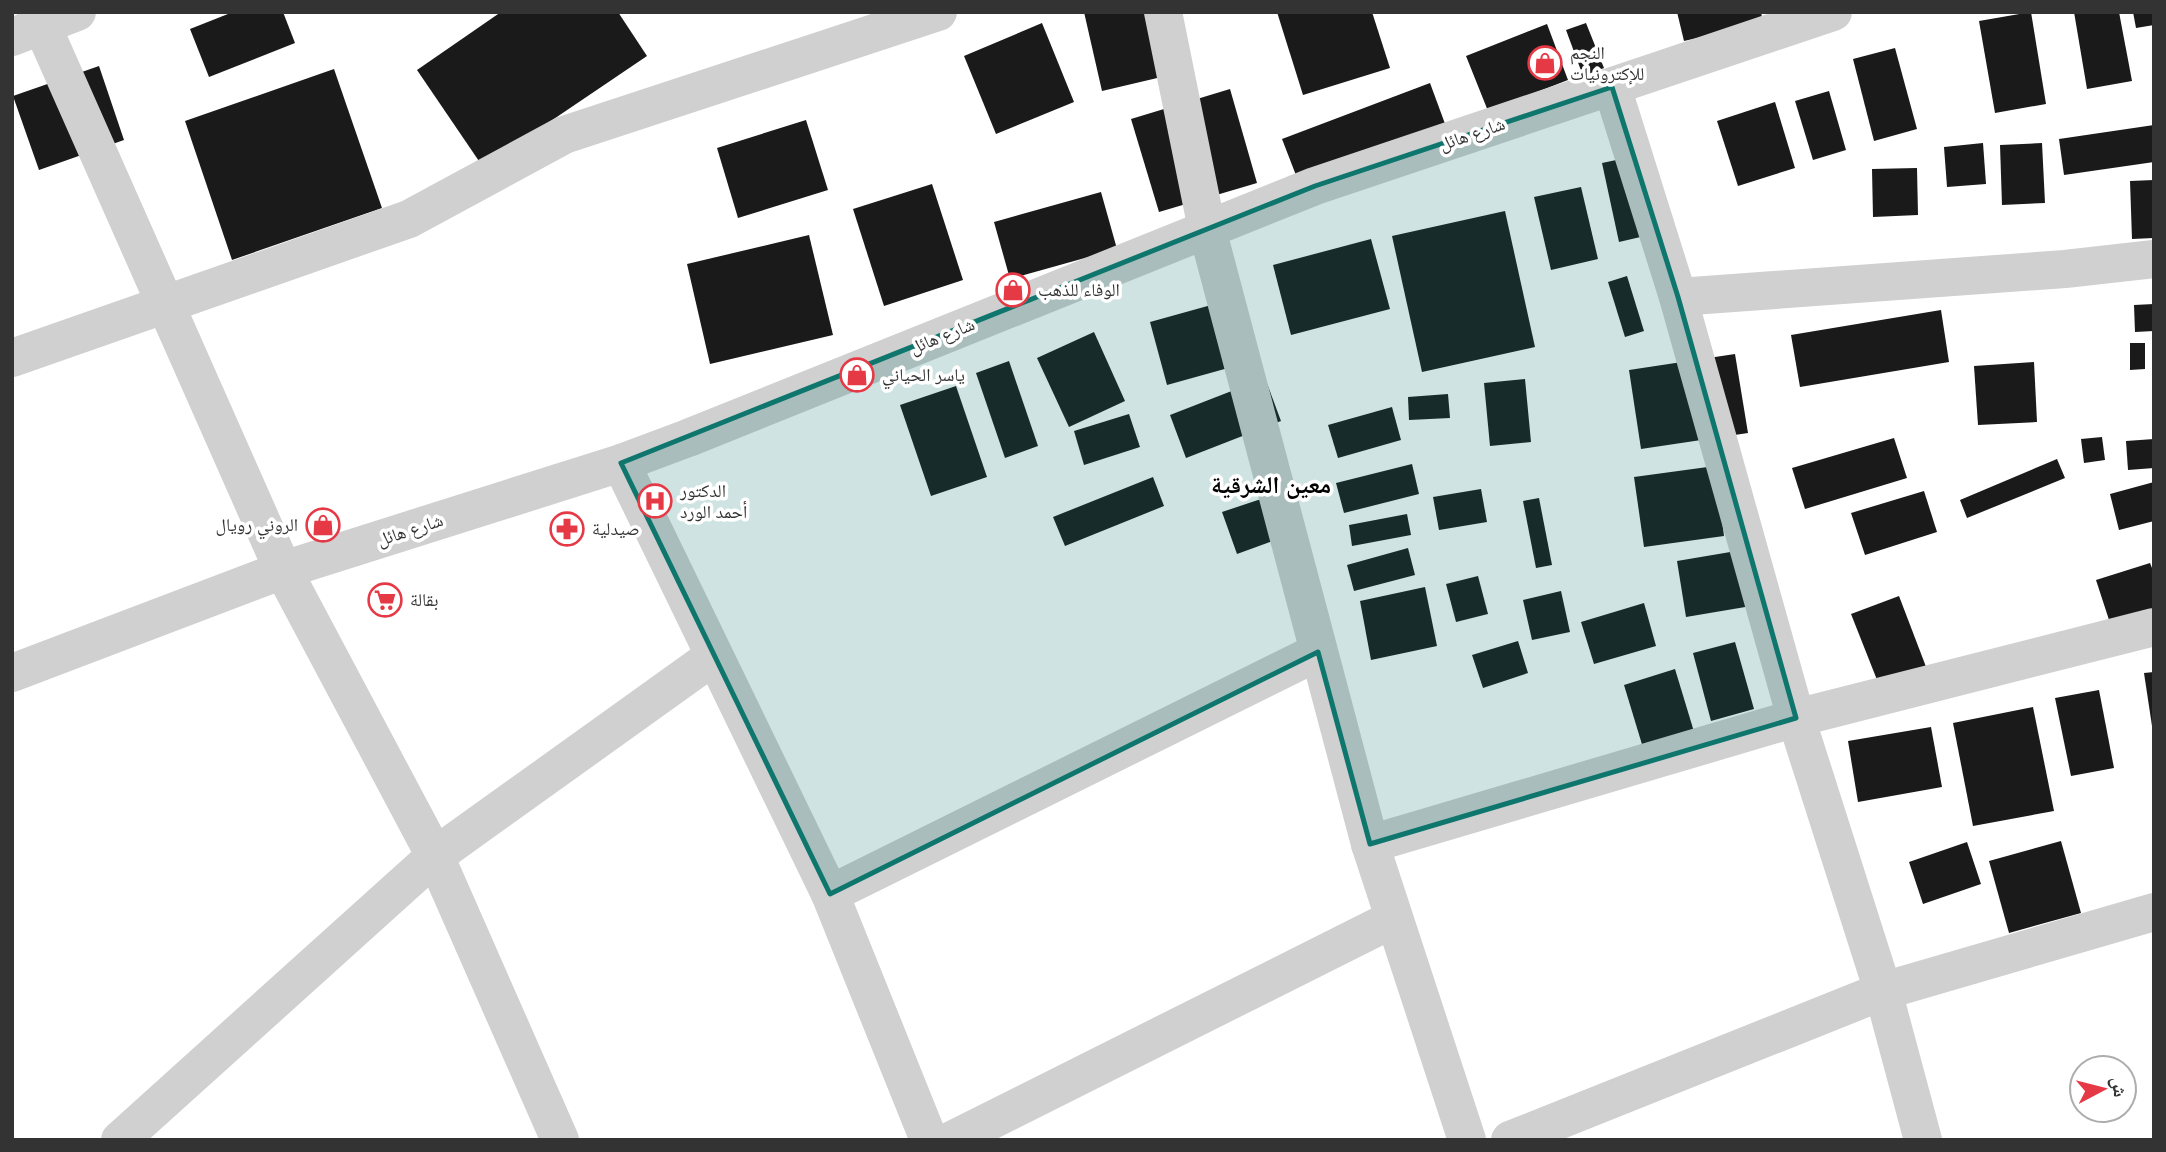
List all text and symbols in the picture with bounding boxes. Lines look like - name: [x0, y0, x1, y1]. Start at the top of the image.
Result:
- place label: النجم للإكترونيات: [1570, 41, 1644, 85]
- shop icon: النجم للإكترونيات: [1526, 44, 1564, 82]
- street label: شارع هائل: [1436, 112, 1508, 156]
- shop icon: الوفاء للذهب: [994, 271, 1032, 309]
- place label: الوفاء للذهب: [1038, 278, 1120, 301]
- street label: شارع هائل: [906, 312, 978, 359]
- shop icon: ياسر الحياني: [838, 356, 876, 394]
- place label: ياسر الحياني: [882, 363, 965, 390]
- district label: معين الشرقية: [1211, 469, 1331, 499]
- place label: الدكتور أحمد الورد: [679, 479, 747, 523]
- hospital icon: الدكتور أحمد الورد: [636, 482, 674, 520]
- shop icon: الروني رويال: [304, 506, 342, 544]
- street label: شارع هائل: [374, 508, 446, 551]
- pharmacy icon: صيدلية: [548, 510, 586, 548]
- place label: الروني رويال: [215, 513, 298, 540]
- place label: صيدلية: [592, 517, 640, 540]
- supermarket icon: بقالة: [366, 581, 404, 619]
- place label: بقالة: [410, 588, 438, 611]
- north arrow: [2068, 1054, 2138, 1124]
- text: ش: [2107, 1075, 2133, 1098]

